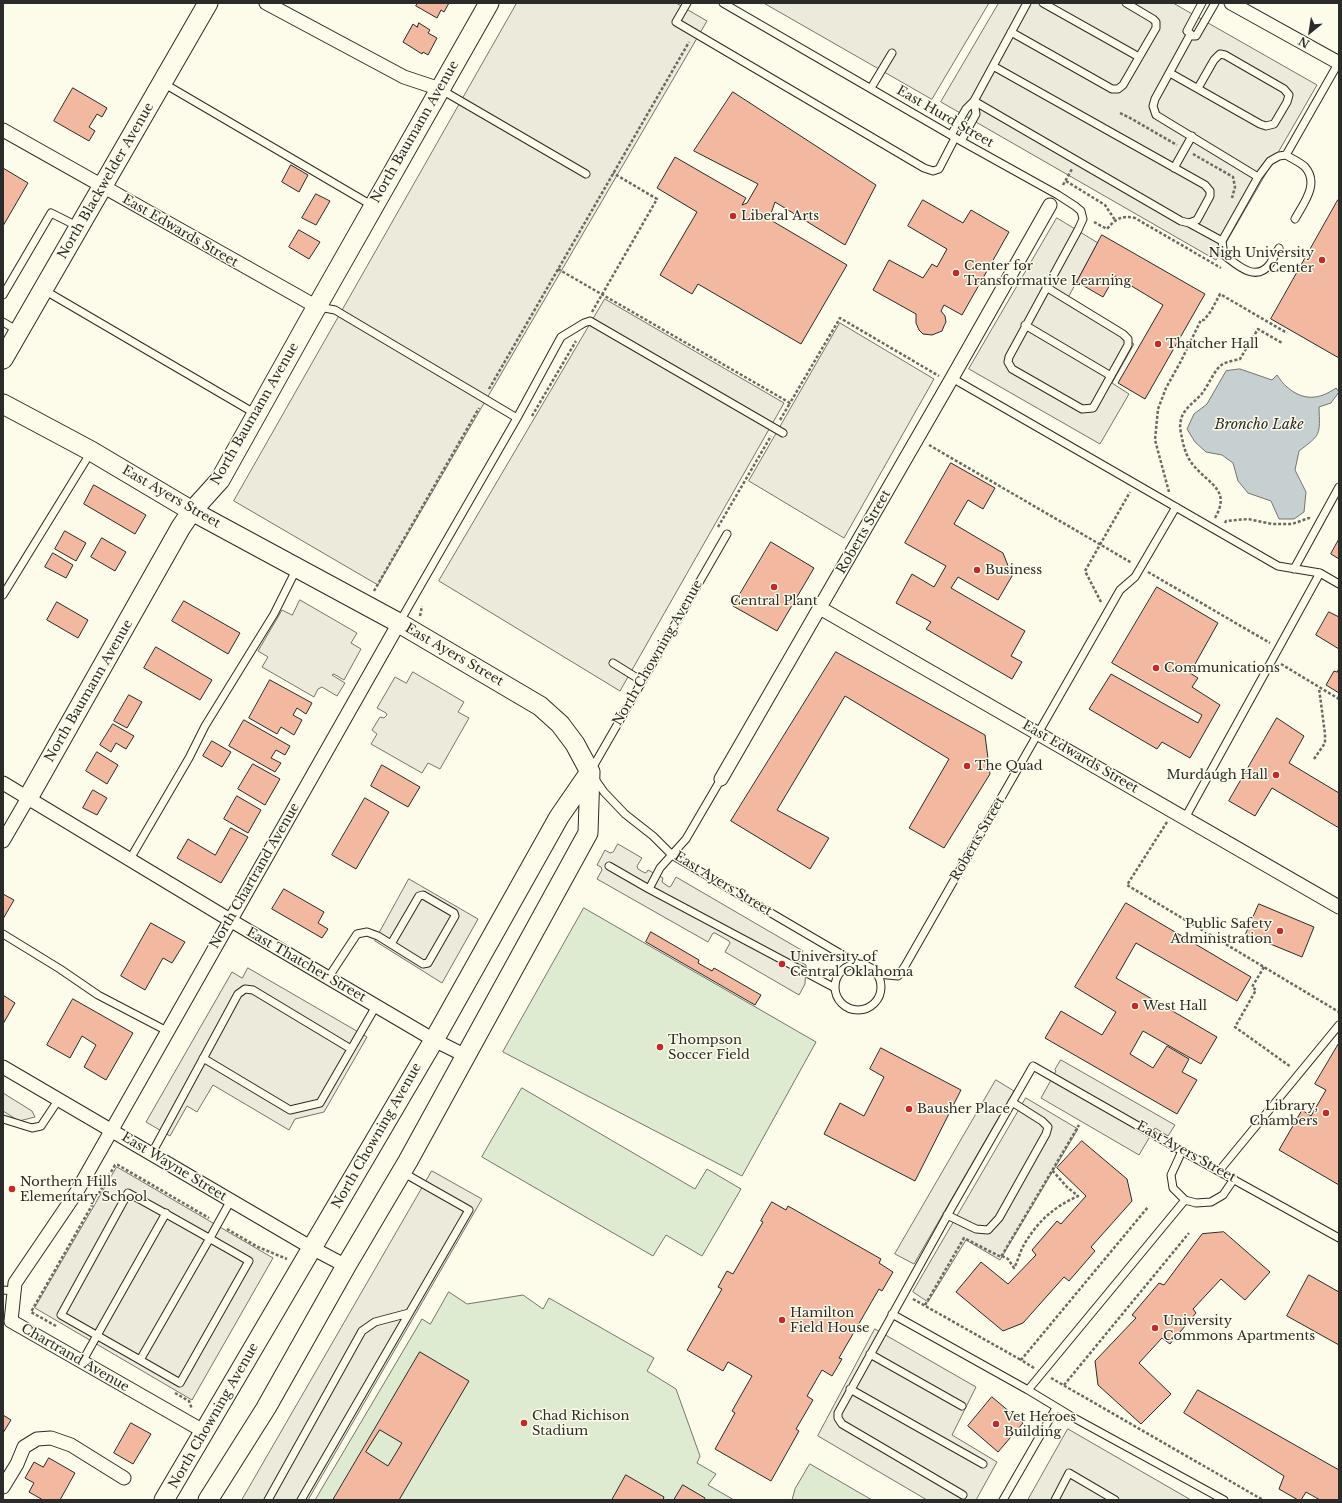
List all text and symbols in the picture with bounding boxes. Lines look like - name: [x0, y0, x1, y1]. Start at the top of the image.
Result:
- north arrow: [1290, 12, 1330, 52]
- text: N: [1296, 34, 1312, 51]
- street label: North Baumann Avenue: [368, 58, 462, 206]
- street label: East Hurd Street: [894, 83, 996, 151]
- street label: North Blackwelder Avenue: [55, 100, 157, 262]
- street label: East Edwards Street: [119, 191, 241, 271]
- place label: Liberal Arts: [741, 208, 819, 224]
- marker: Liberal Arts: [728, 211, 738, 221]
- place label: Nigh University Center: [1209, 245, 1314, 276]
- marker: Nigh University Center: [1317, 255, 1327, 265]
- place label: Center for Transformative Learning: [964, 258, 1131, 289]
- marker: Center for Transformative Learning: [951, 268, 961, 278]
- place label: Thatcher Hall: [1166, 336, 1258, 352]
- marker: Thatcher Hall: [1153, 339, 1163, 349]
- street label: North Baumann Avenue: [208, 340, 302, 488]
- water label: Broncho Lake: [1214, 417, 1304, 433]
- street label: East Ayers Street: [119, 463, 223, 531]
- street label: Roberts Street: [834, 487, 894, 577]
- place label: Business: [985, 562, 1042, 578]
- marker: Business: [972, 565, 982, 575]
- street label: North Chowning Avenue: [610, 577, 706, 729]
- marker: Central Plant: [769, 582, 779, 592]
- place label: Central Plant: [730, 593, 818, 609]
- street label: North Baumann Avenue: [42, 617, 136, 765]
- street label: East Ayers Street: [402, 621, 506, 689]
- place label: Communications: [1164, 660, 1280, 676]
- marker: Communications: [1151, 663, 1161, 673]
- street label: East Edwards Street: [1019, 717, 1141, 797]
- place label: The Quad: [975, 758, 1043, 774]
- marker: The Quad: [962, 761, 972, 771]
- place label: Murdaugh Hall: [1166, 767, 1268, 783]
- marker: Murdaugh Hall: [1271, 770, 1281, 780]
- street label: Roberts Street: [948, 794, 1008, 884]
- street label: North Chartrand Avenue: [207, 800, 303, 952]
- street label: East Ayers Street: [671, 849, 775, 919]
- place label: Public Safety Administration: [1171, 916, 1272, 947]
- street label: East Thatcher Street: [244, 924, 368, 1006]
- marker: Public Safety Administration: [1275, 926, 1285, 936]
- place label: University of Central Oklahoma: [790, 949, 913, 980]
- marker: University of Central Oklahoma: [777, 959, 787, 969]
- place label: West Hall: [1143, 998, 1207, 1014]
- marker: West Hall: [1130, 1001, 1140, 1011]
- place label: Thompson Soccer Field: [668, 1032, 750, 1063]
- marker: Thompson Soccer Field: [655, 1042, 665, 1052]
- street label: North Chowning Avenue: [329, 1060, 425, 1212]
- place label: Library, Chambers: [1249, 1098, 1318, 1129]
- place label: Bausher Place: [917, 1101, 1010, 1117]
- marker: Bausher Place: [904, 1104, 914, 1114]
- marker: Library, Chambers: [1321, 1108, 1331, 1118]
- street label: East Ayers Street: [1134, 1118, 1238, 1186]
- street label: East Wayne Street: [119, 1129, 229, 1205]
- place label: Northern Hills Elementary School: [20, 1174, 147, 1205]
- marker: Northern Hills Elementary School: [7, 1184, 17, 1194]
- place label: Hamilton Field House: [790, 1305, 870, 1336]
- place label: University Commons Apartments: [1163, 1313, 1315, 1344]
- marker: Hamilton Field House: [777, 1315, 787, 1325]
- street label: Chartrand Avenue: [18, 1321, 132, 1395]
- marker: University Commons Apartments: [1150, 1323, 1160, 1333]
- street label: North Chowning Avenue: [166, 1340, 262, 1492]
- place label: Chad Richison Stadium: [532, 1408, 629, 1439]
- place label: Vet Heroes Building: [1004, 1409, 1076, 1440]
- marker: Chad Richison Stadium: [519, 1418, 529, 1428]
- marker: Vet Heroes Building: [991, 1419, 1001, 1429]

